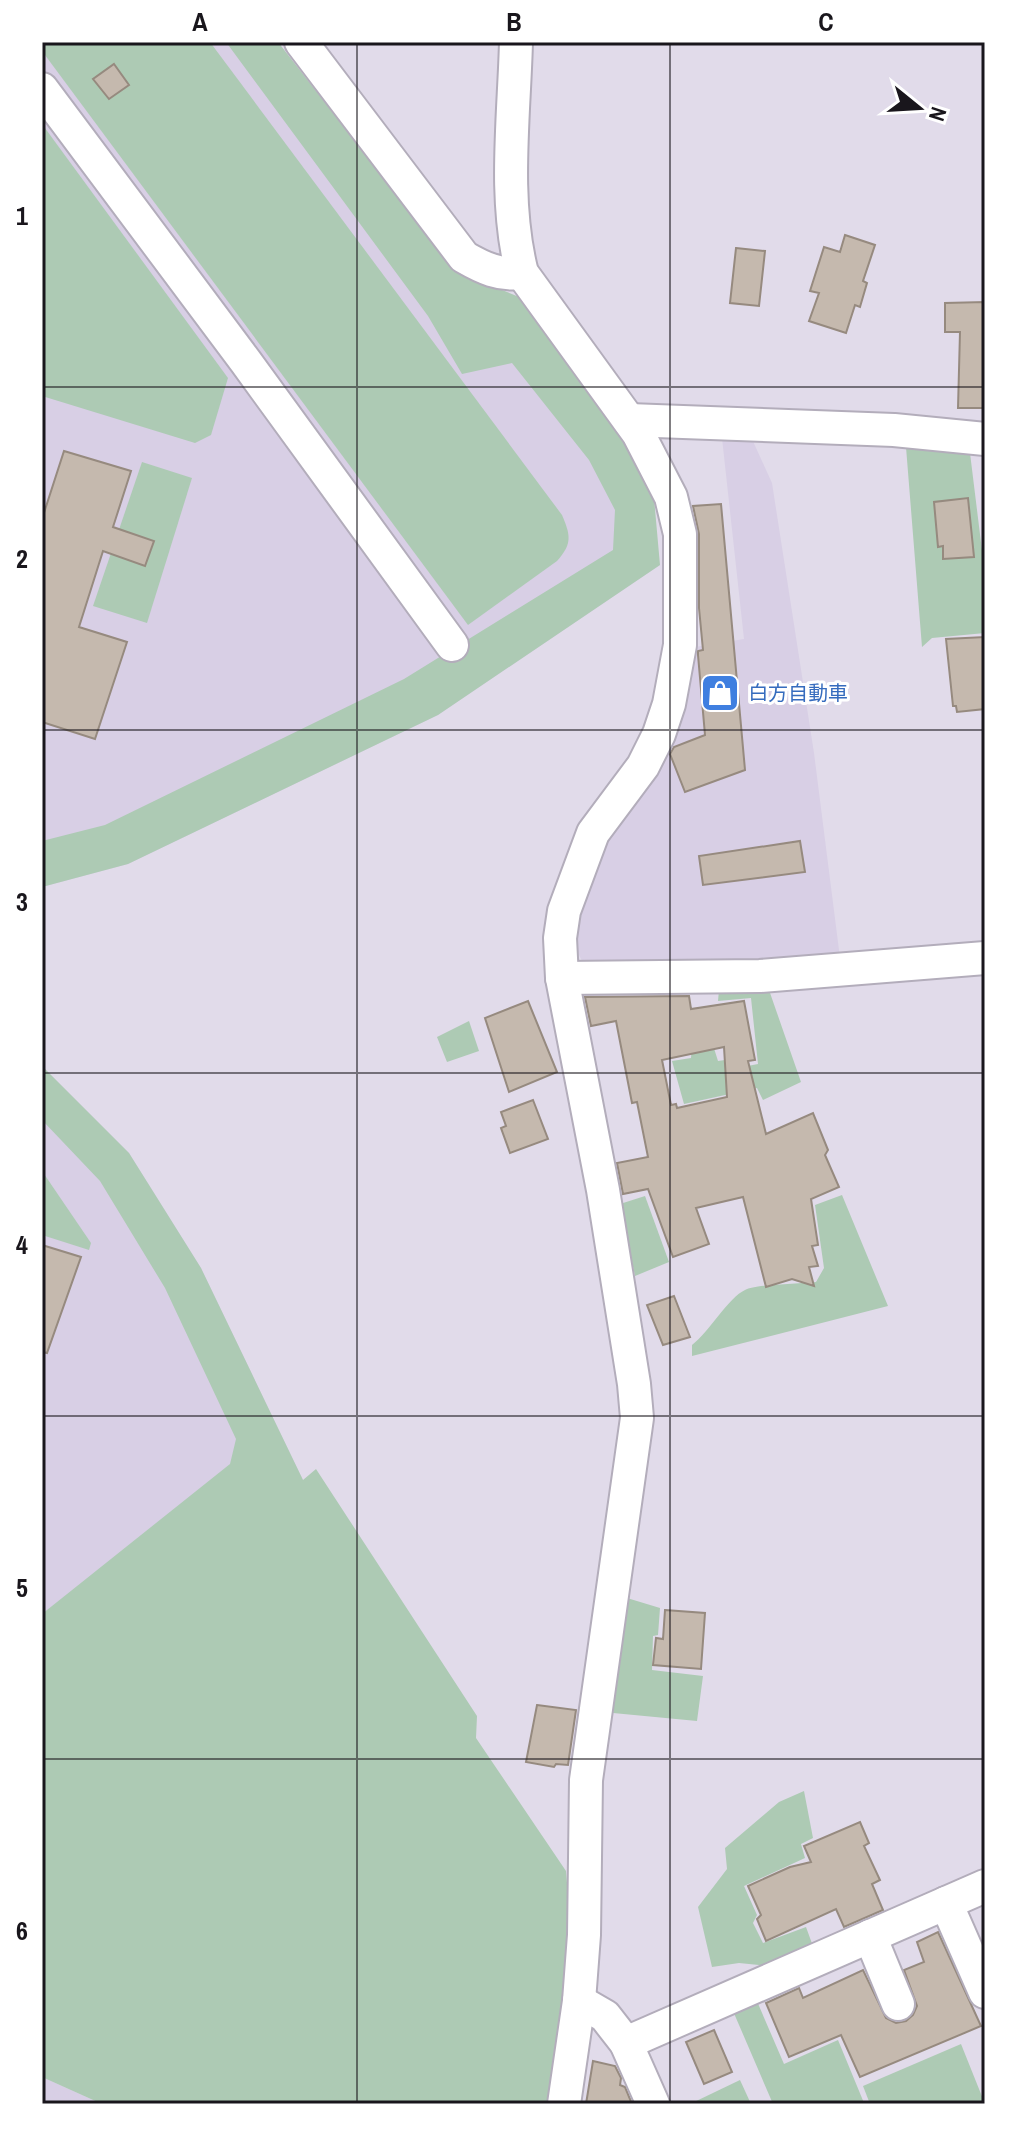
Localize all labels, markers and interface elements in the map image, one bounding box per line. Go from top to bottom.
text: A [192,4,208,39]
text: B [506,4,522,39]
text: C [818,4,834,39]
north arrow [879,68,959,148]
text: N [922,103,954,125]
text: 1 [16,198,28,233]
text: 2 [16,541,28,576]
shop icon: 白方自動車 [699,672,741,714]
place label: 白方自動車 [748,679,848,706]
text: 3 [16,884,28,919]
text: 4 [16,1227,28,1262]
text: 5 [16,1570,28,1605]
text: 6 [16,1913,28,1948]

